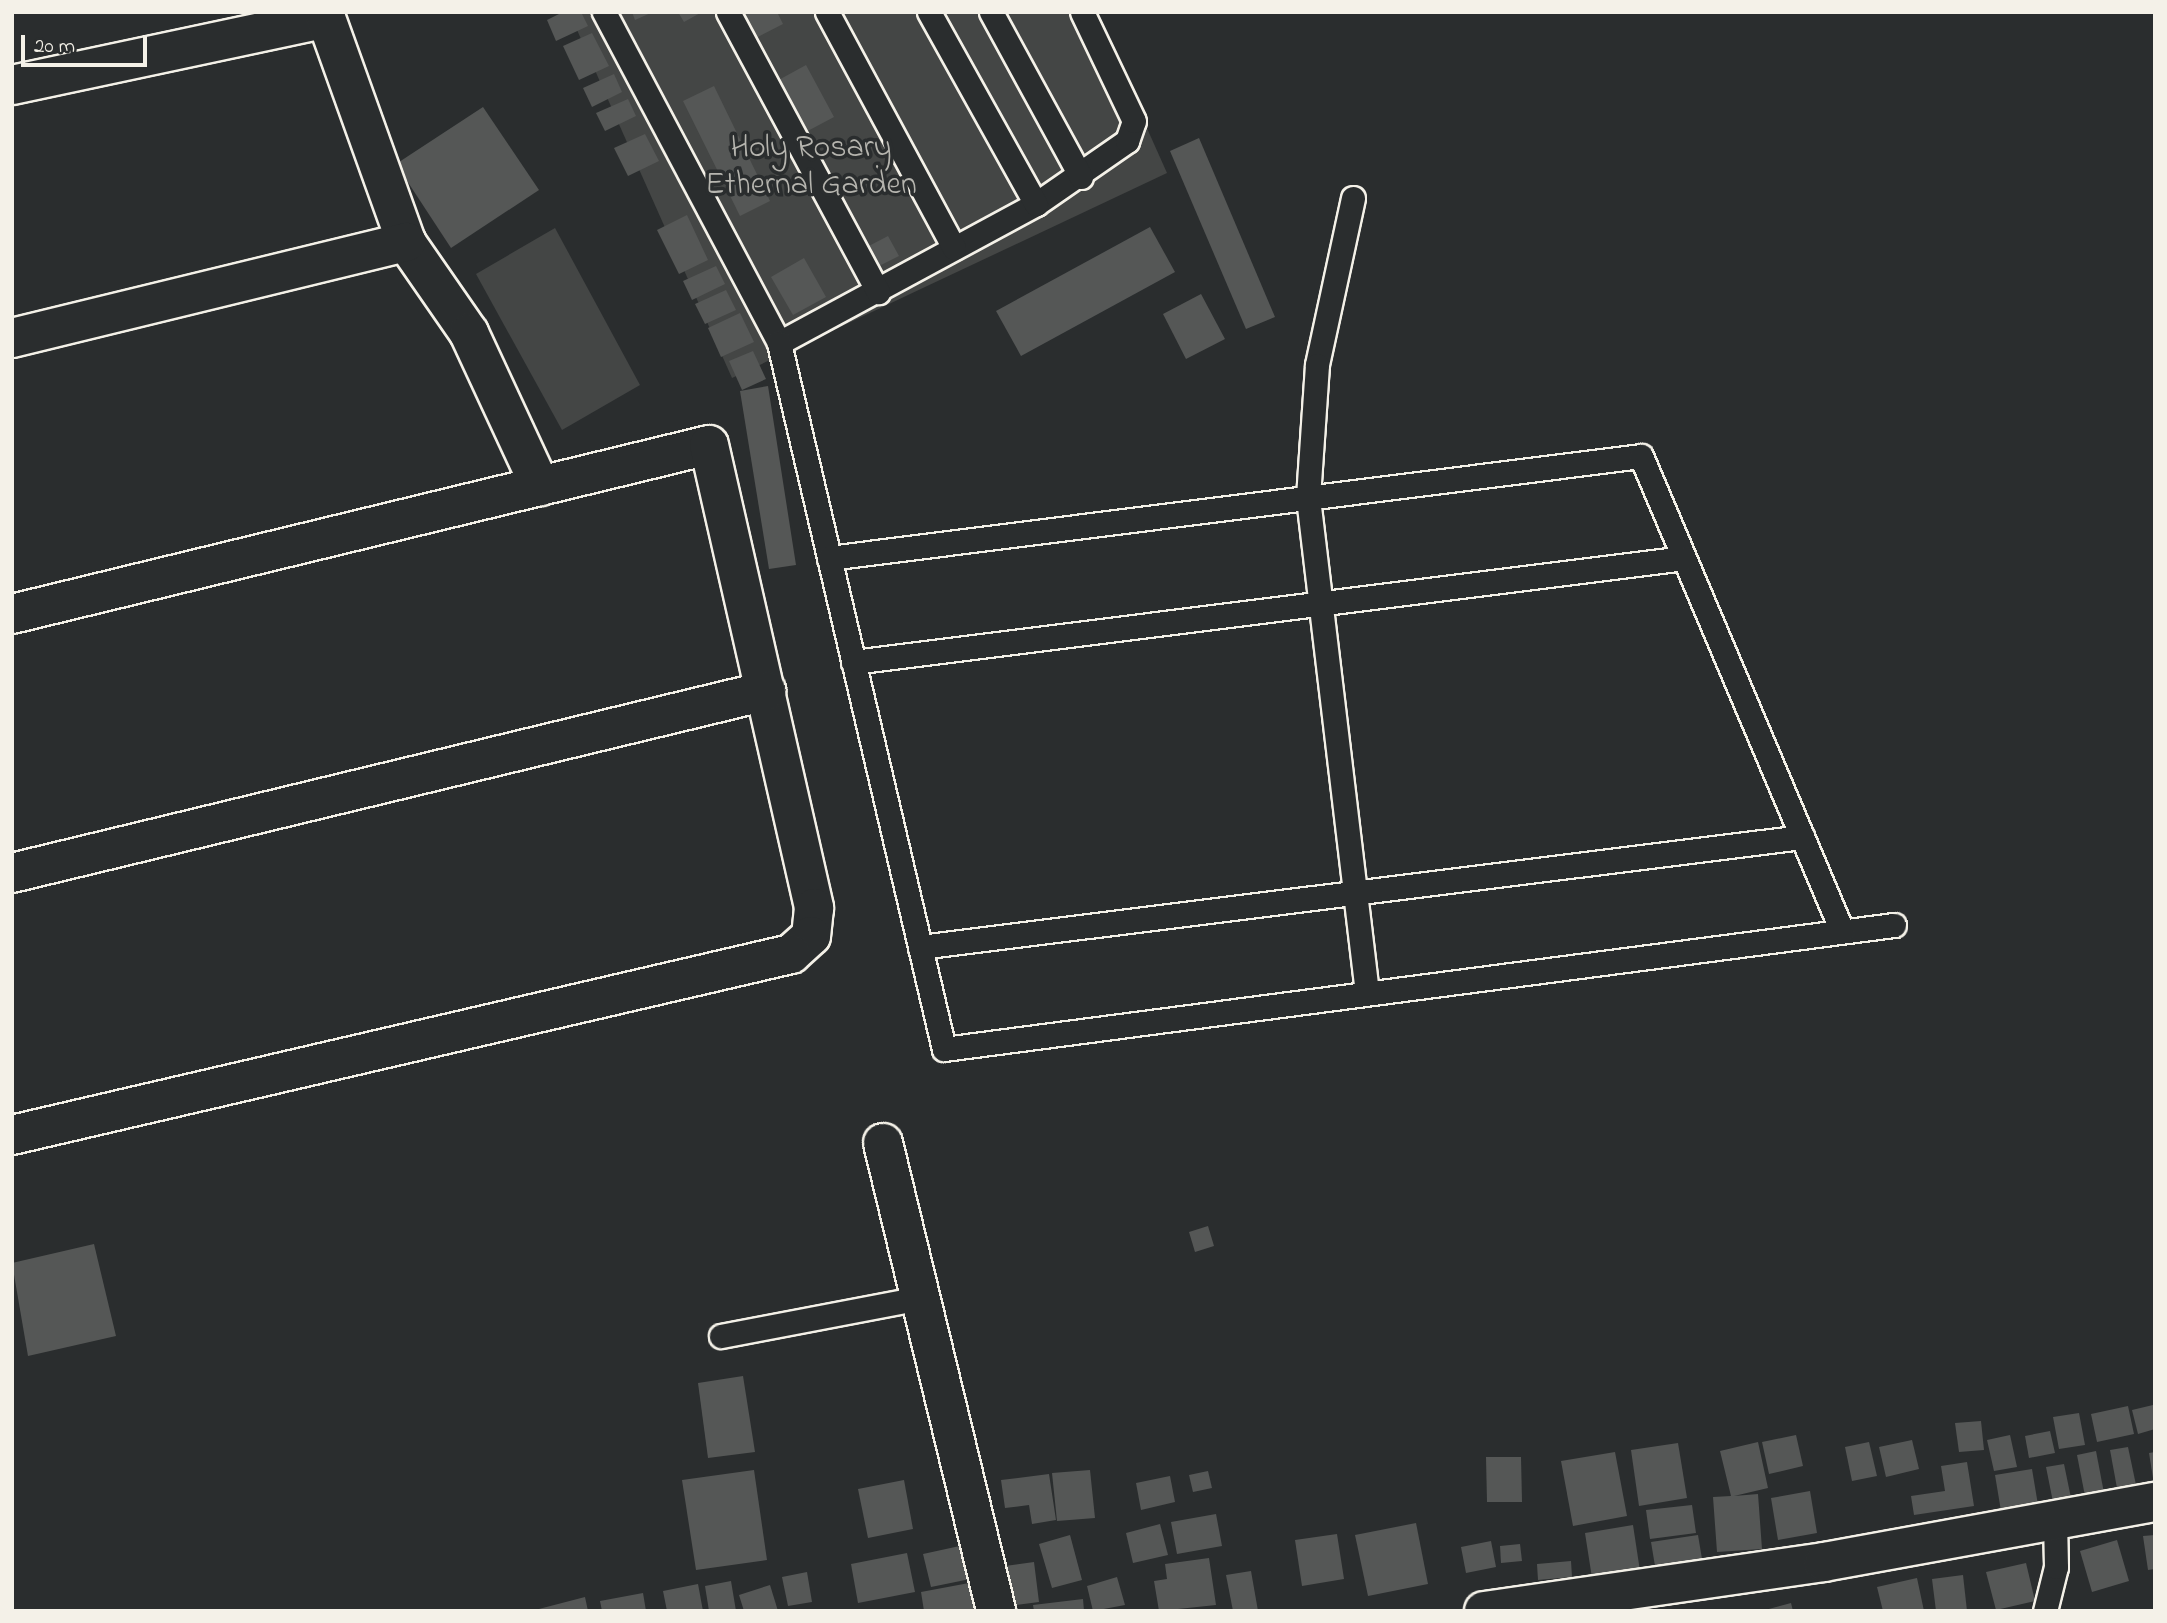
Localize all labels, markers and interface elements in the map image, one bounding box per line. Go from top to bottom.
scale bar [24,21,150,65]
text: 20 m [34,32,75,62]
park label: Holy Rosary Ethernal Garden [705,131,917,206]

